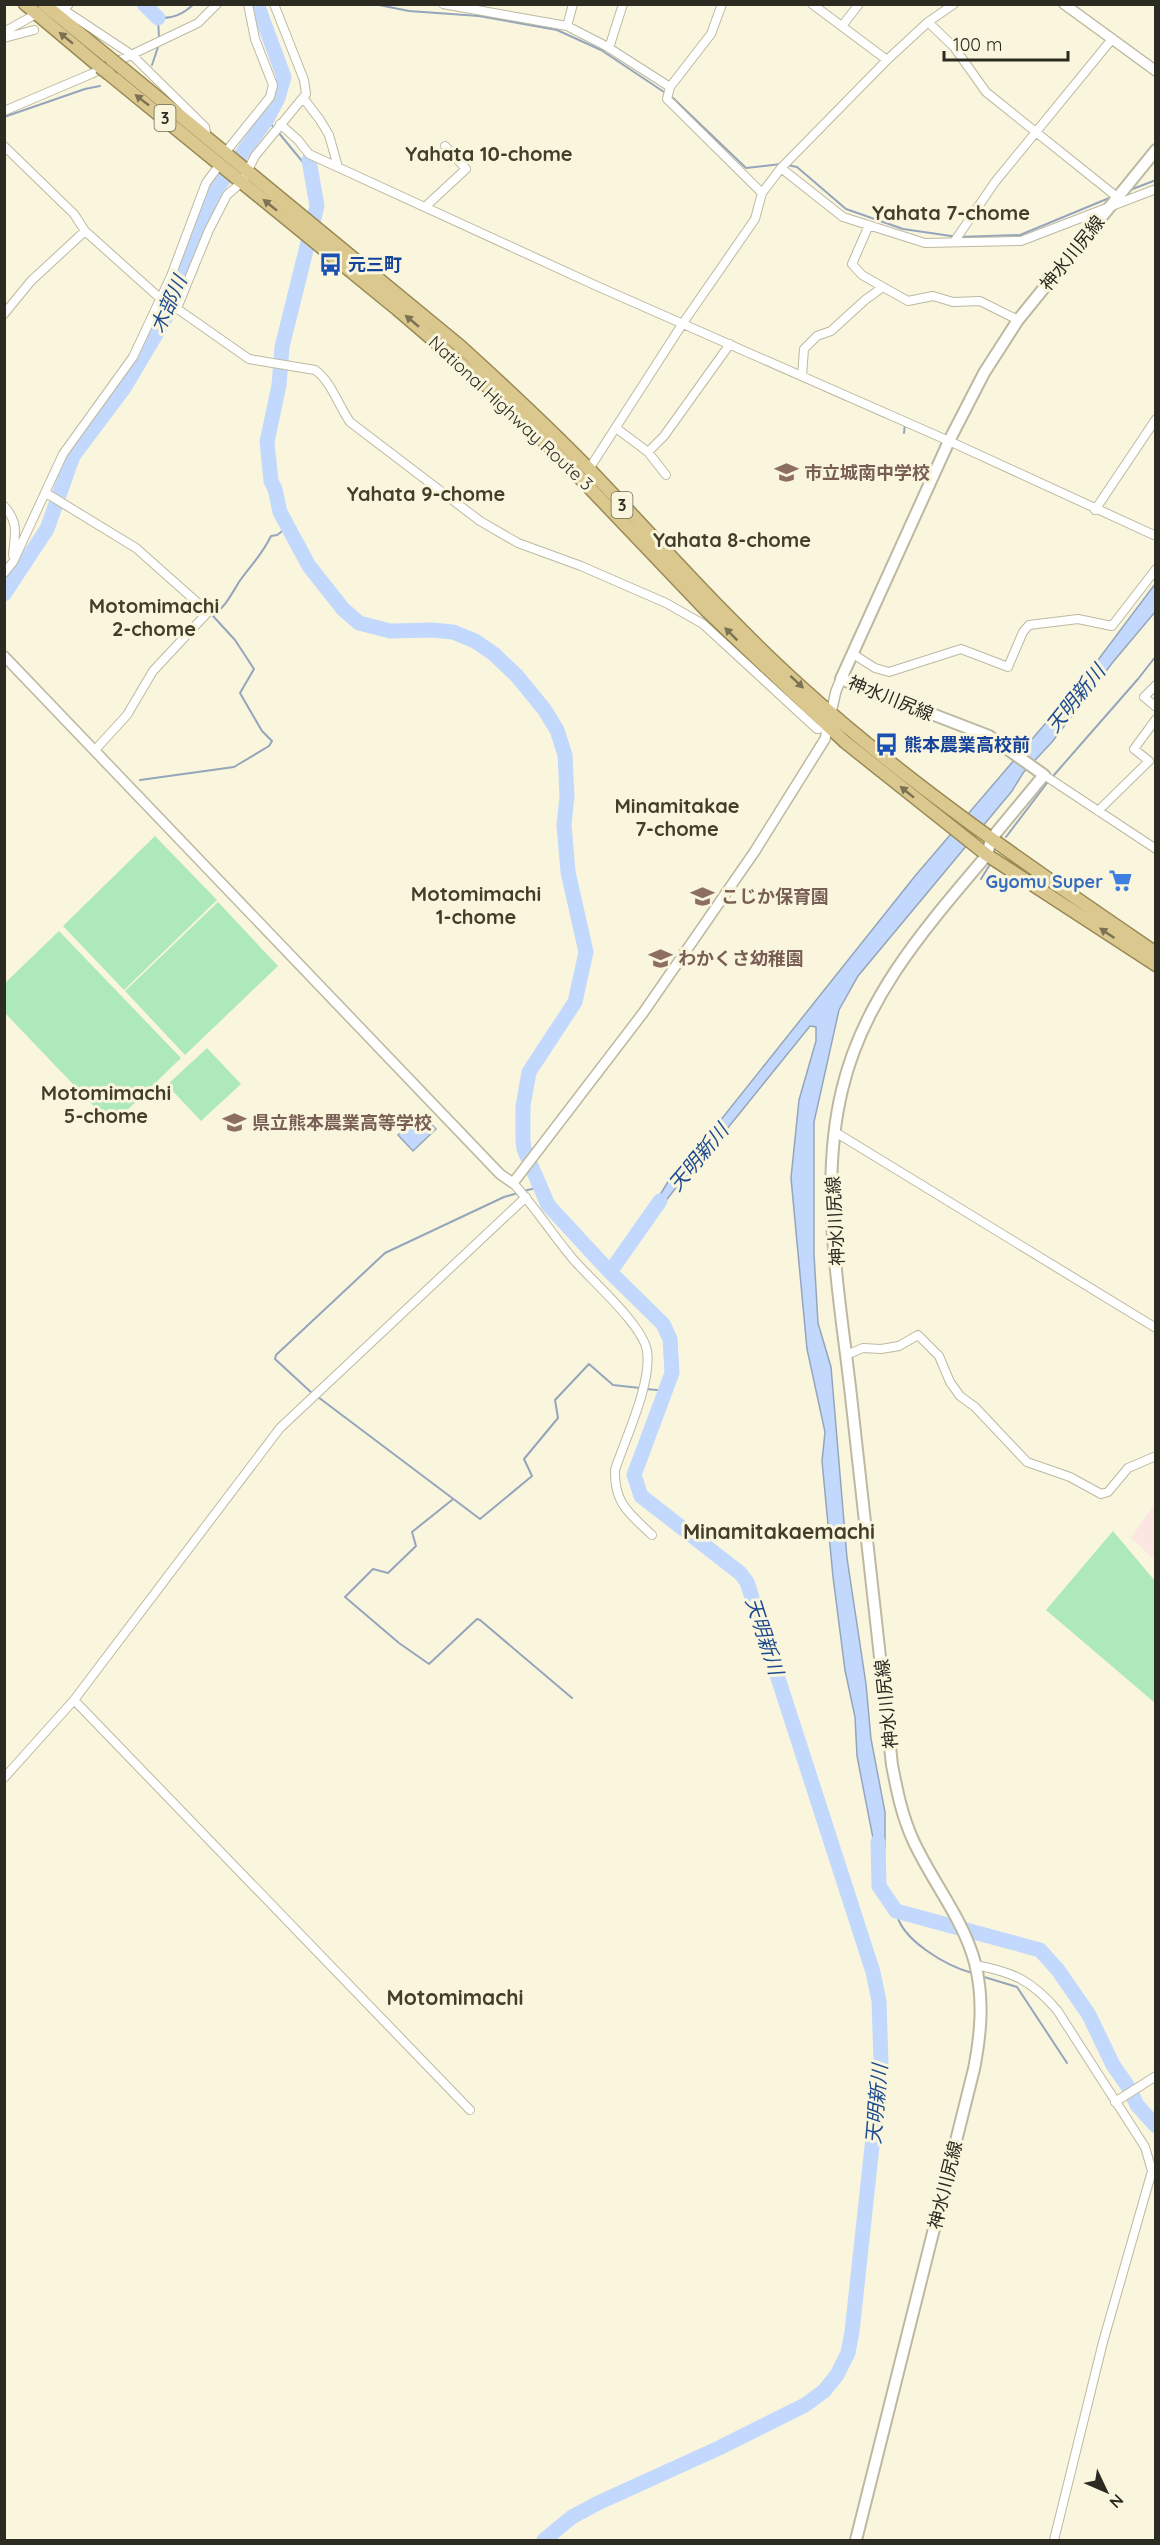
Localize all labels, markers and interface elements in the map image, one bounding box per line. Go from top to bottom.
scale bar [944,24,1068,62]
one-way arrow [58,32,74,45]
text: 100 m [953,33,1002,56]
one-way arrow [135,95,150,107]
road number: 3 [154,105,176,131]
district label: Yahata 10-chome [405,141,573,166]
one-way arrow [263,199,278,212]
district label: Yahata 7-chome [872,200,1030,225]
street label: 神水川尻線 [1035,211,1109,295]
bus stop icon: 元三町 [317,251,343,277]
place label: 元三町 [348,253,402,276]
water label: 木部川 [144,270,192,336]
one-way arrow [404,315,420,328]
street label: National Highway Route 3 [424,331,598,495]
school or university icon: 市立城南中学校 [773,459,799,485]
place label: 市立城南中学校 [804,461,930,484]
district label: Yahata 9-chome [347,481,505,506]
road number: 3 [612,492,632,518]
district label: Yahata 8-chome [653,527,811,552]
district label: Motomimachi 2-chome [89,593,219,641]
one-way arrow [724,628,738,642]
water label: 天明新川 [1040,657,1111,737]
street label: 神水川尻線 [845,670,937,726]
one-way arrow [789,675,804,689]
bus stop icon: 熊本農業高校前 [873,731,899,757]
place label: 熊本農業高校前 [904,733,1030,756]
one-way arrow [899,786,915,799]
district label: Minamitakae 7-chome [614,793,740,841]
supermarket icon: Gyomu Super [1108,868,1134,894]
place label: Gyomu Super [986,870,1103,893]
district label: Motomimachi 1-chome [411,881,541,929]
school or university icon: こじか保育園 [690,883,716,909]
place label: こじか保育園 [721,885,829,908]
one-way arrow [1099,928,1115,939]
school or university icon: わかくさ幼稚園 [647,945,673,971]
place label: わかくさ幼稚園 [678,947,804,970]
district label: Motomimachi 5-chome [41,1080,171,1128]
school or university icon: 県立熊本農業高等学校 [221,1109,247,1135]
place label: 県立熊本農業高等学校 [252,1111,432,1134]
water label: 天明新川 [663,1117,735,1196]
street label: 神水川尻線 [821,1175,849,1267]
district label: Minamitakaemachi [683,1518,875,1544]
water label: 天明新川 [741,1594,790,1680]
street label: 神水川尻線 [870,1658,902,1750]
district label: Motomimachi [387,1984,523,2010]
water label: 天明新川 [860,2061,892,2145]
street label: 神水川尻線 [923,2139,967,2231]
north arrow [1076,2461,1136,2521]
text: N [1106,2490,1128,2513]

